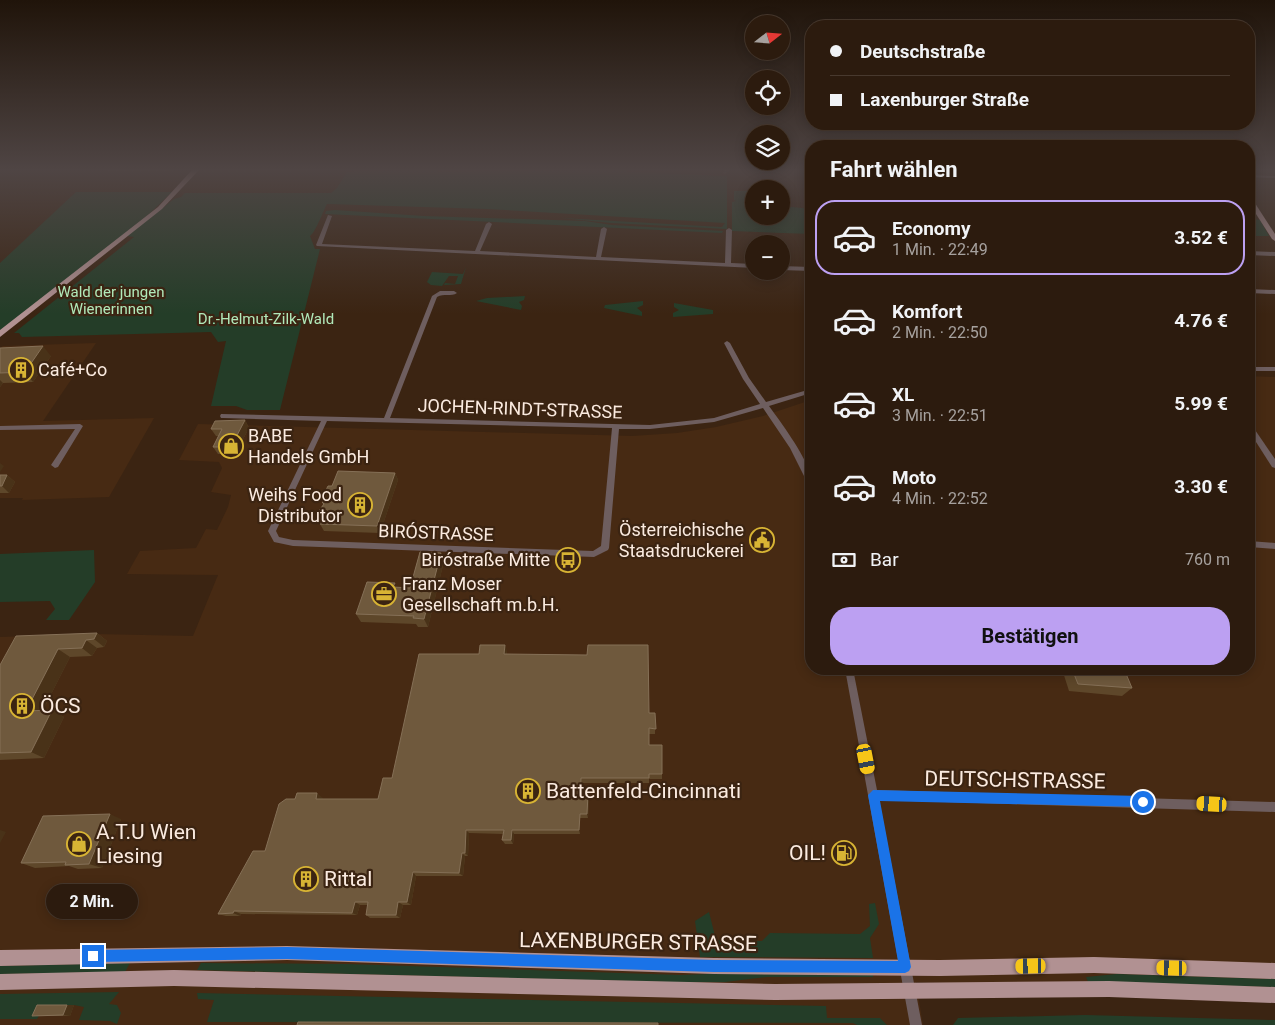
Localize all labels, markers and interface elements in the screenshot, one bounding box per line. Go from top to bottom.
north arrow [745,15,790,60]
map controls [745,15,790,280]
text: Deutschstraße [860,40,985,63]
button: locate [745,70,790,115]
text: Laxenburger Straße [860,88,1029,111]
button: layers [745,125,790,170]
text: Fahrt wählen [830,157,958,182]
button: + [745,180,790,225]
icon: car [832,215,877,260]
text: Economy [892,217,971,240]
text: 3.52 € [1174,226,1228,249]
button: − [745,235,790,280]
text: 1 Min. · 22:49 [892,240,988,259]
park label: Wald der jungen Wienerinnen [57,283,165,318]
icon: car [832,298,877,343]
text: Komfort [892,300,962,323]
text: 4.76 € [1174,309,1228,332]
park label: Dr.-Helmut-Zilk-Wald [198,310,334,328]
text: 2 Min. · 22:50 [892,323,988,342]
building icon: Café+Co [8,357,34,383]
place label: Café+Co [38,359,107,380]
icon: car [832,381,877,426]
text: XL [892,383,914,406]
text: 5.99 € [1174,392,1228,415]
street label: JOCHEN-RINDT-STRASSE [417,394,623,423]
text: 3 Min. · 22:51 [892,406,988,425]
place label: BABE Handels GmbH [248,425,369,467]
shop icon: BABE Handels GmbH [218,433,244,459]
icon: car [832,464,877,509]
text: Moto [892,466,936,489]
text: 3.30 € [1174,475,1228,498]
place label: Weihs Food Distributor [248,484,342,526]
text: 4 Min. · 22:52 [892,489,988,508]
building icon: Weihs Food Distributor [347,492,373,518]
place label: Österreichische Staatsdruckerei [619,519,744,561]
street label: BIRÓSTRASSE [378,520,494,545]
public building icon: Österreichische Staatsdruckerei [749,527,775,553]
icon: cash [830,546,858,574]
bus stop icon: Biróstraße Mitte [555,547,581,573]
text: Bar [870,548,899,571]
place label: Biróstraße Mitte [421,549,550,570]
text: 760 m [1185,550,1230,569]
place label: Franz Moser Gesellschaft m.b.H. [402,573,559,615]
office icon: Franz Moser Gesellschaft m.b.H. [371,581,397,607]
button: Bestätigen [830,607,1230,665]
building icon: ÖCS [9,693,35,719]
place label: ÖCS [40,694,81,718]
car [855,743,876,775]
street label: DEUTSCHSTRASSE [924,766,1106,794]
building icon: Battenfeld-Cincinnati [515,778,541,804]
place label: Battenfeld-Cincinnati [546,779,741,803]
route start [1132,791,1154,813]
car [1196,796,1227,812]
place label: A.T.U Wien Liesing [96,820,196,868]
shop icon: A.T.U Wien Liesing [66,831,92,857]
fuel station icon: OIL! [831,840,857,866]
place label: OIL! [789,841,826,865]
building icon: Rittal [293,866,319,892]
place label: Rittal [324,867,372,891]
callout: 2 Min. [47,884,139,918]
text: 2 Min. [69,892,115,911]
street label: LAXENBURGER STRASSE [519,928,757,956]
route end [82,945,104,967]
car [1015,958,1046,974]
car [1156,960,1187,976]

